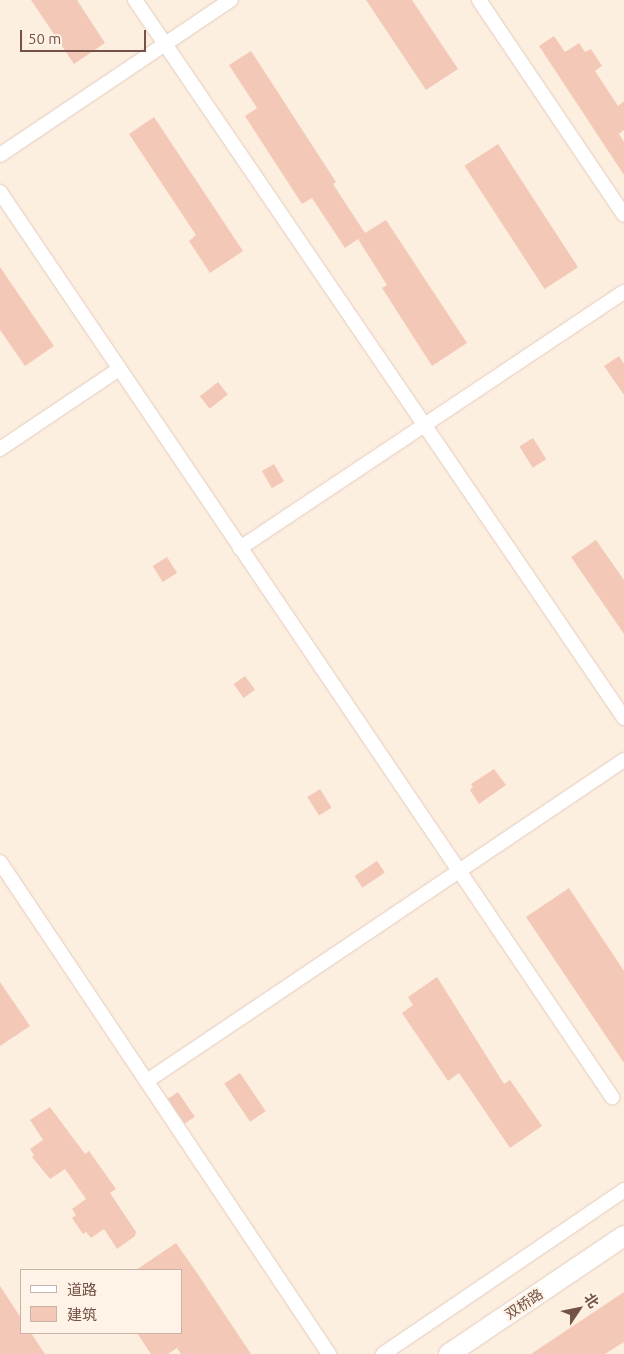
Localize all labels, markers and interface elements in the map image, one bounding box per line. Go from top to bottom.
scale bar [22,20,149,52]
text: 50 m [28,30,61,47]
legend [20,1269,182,1334]
text: 道路 [67,1281,97,1298]
north arrow [554,1284,604,1334]
street label: 双桥路 [502,1285,546,1323]
text: 北 [581,1290,602,1311]
text: 建筑 [67,1306,97,1323]

